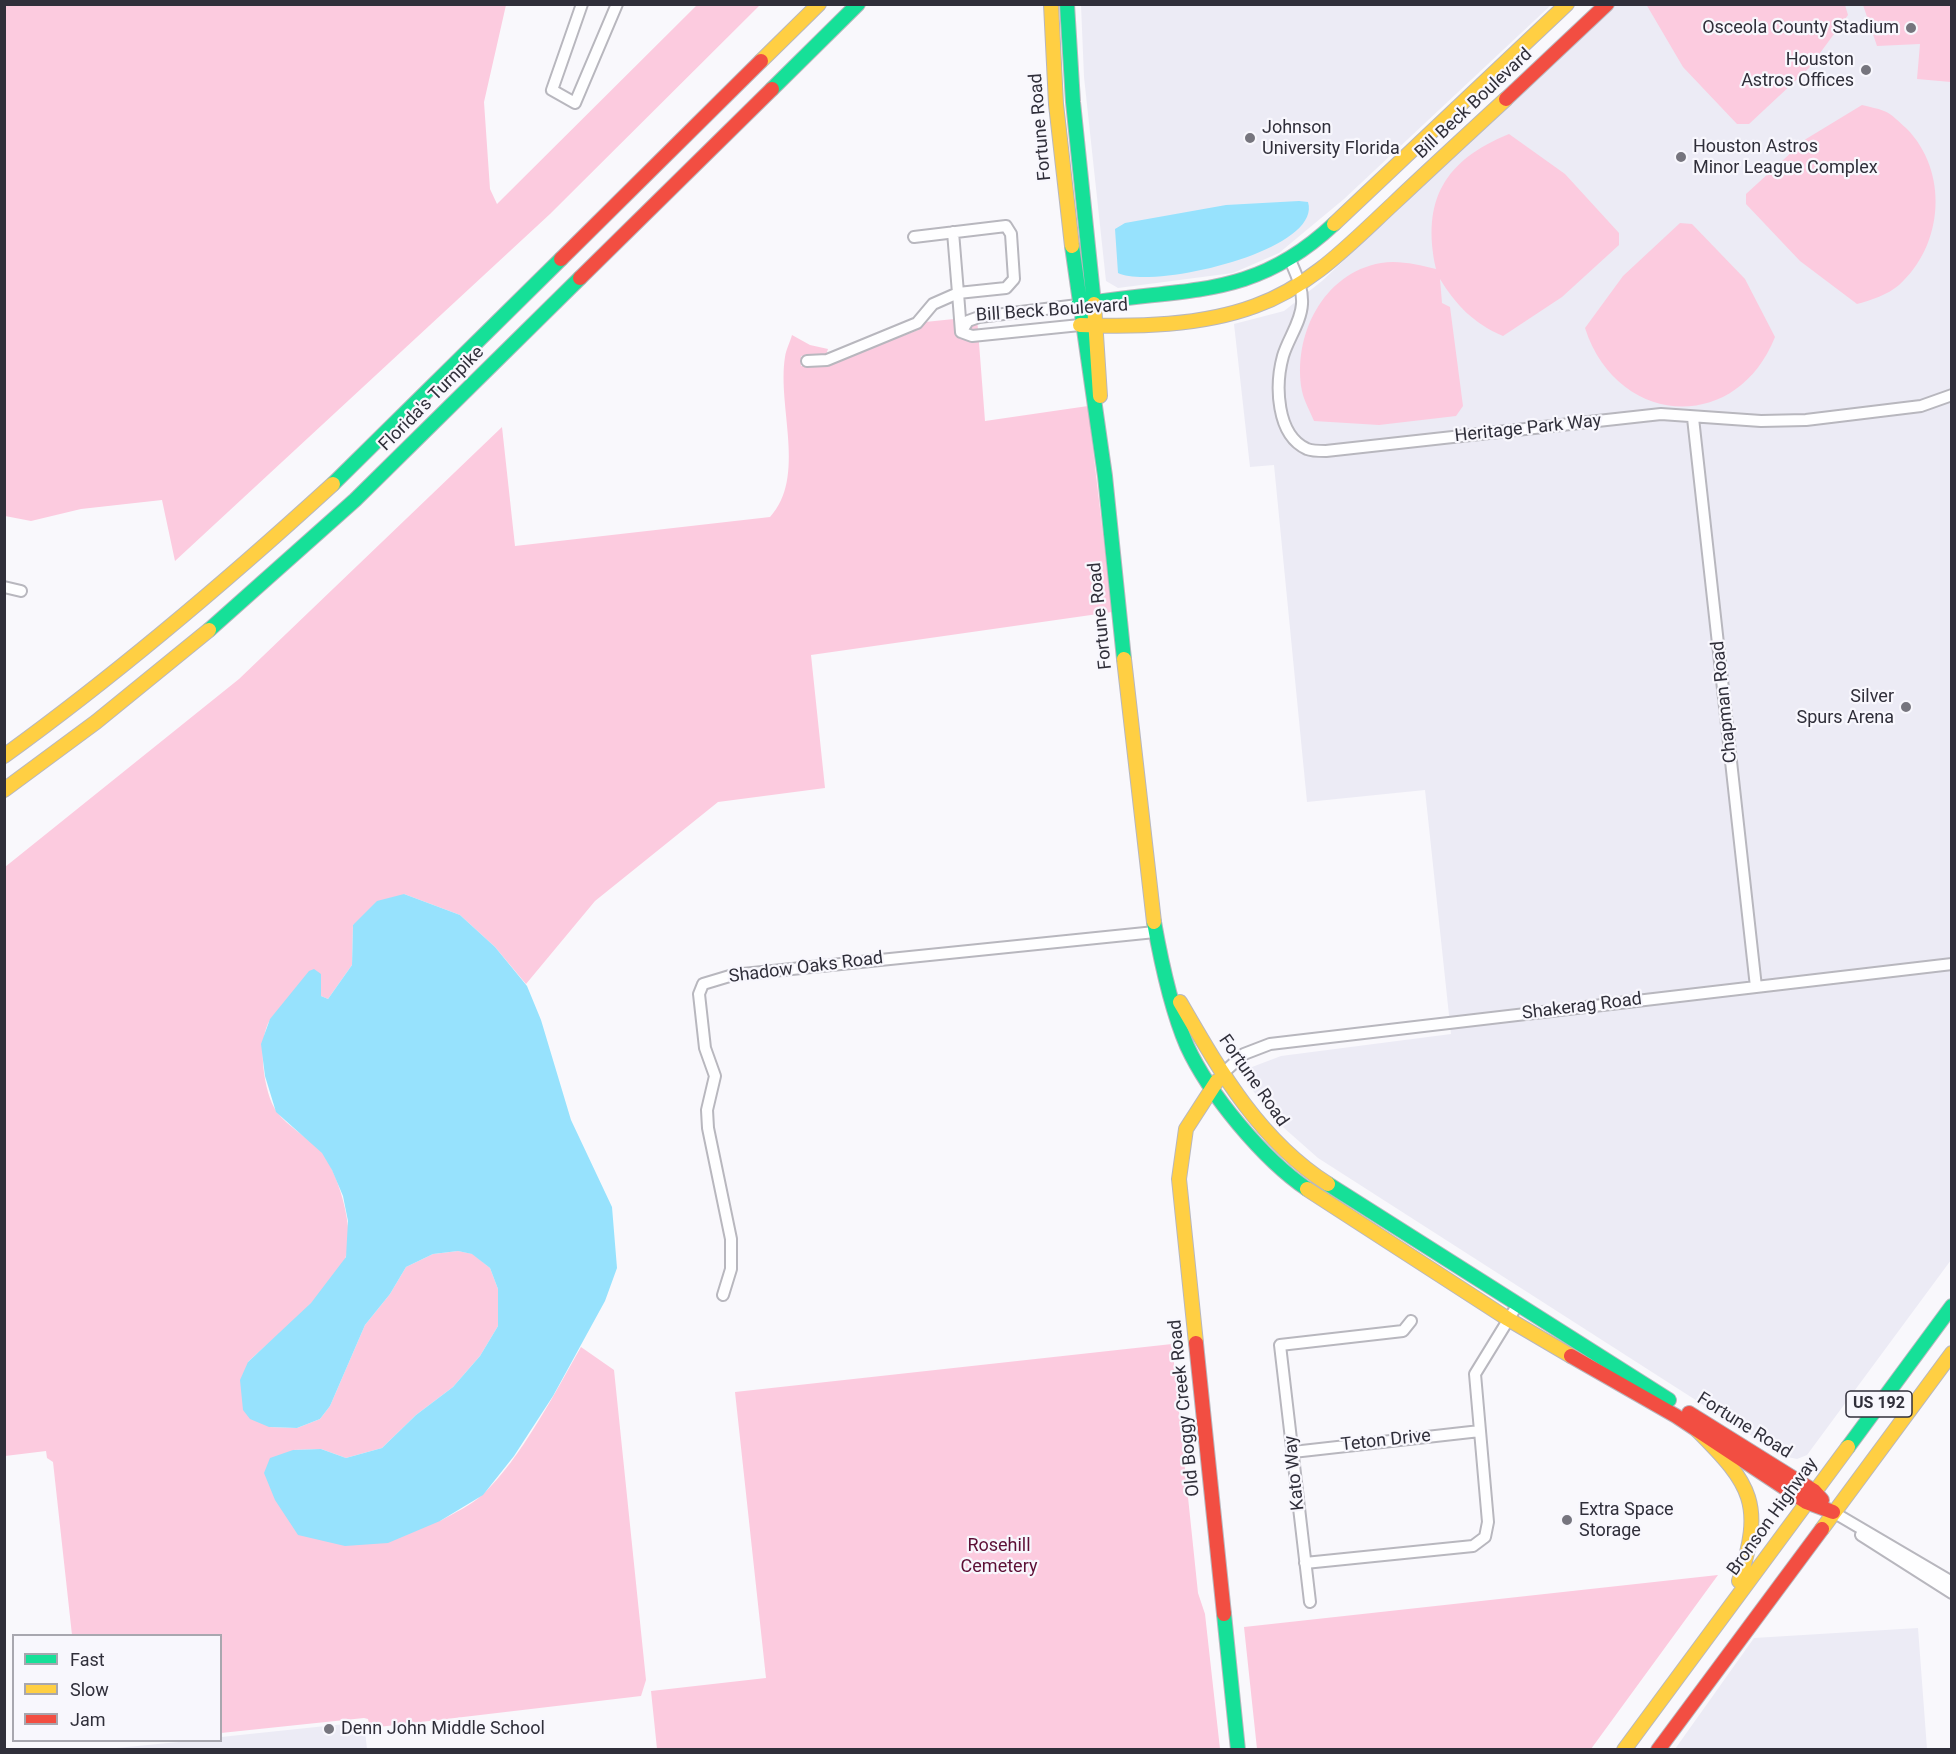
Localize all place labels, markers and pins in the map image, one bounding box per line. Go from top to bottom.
place label: Osceola County Stadium [1702,17,1899,39]
marker: Osceola County Stadium [1904,21,1918,35]
place label: Houston Astros Offices [1741,49,1854,92]
marker: Houston Astros Offices [1859,63,1873,77]
place label: Johnson University Florida [1262,117,1400,160]
marker: Johnson University Florida [1243,131,1257,145]
place label: Houston Astros Minor League Complex [1693,136,1878,178]
marker: Houston Astros Minor League Complex [1674,150,1688,164]
place label: Silver Spurs Arena [1796,686,1894,728]
marker: Silver Spurs Arena [1899,700,1913,714]
place label: Extra Space Storage [1579,1499,1674,1541]
marker: Extra Space Storage [1560,1513,1574,1527]
place label: Denn John Middle School [341,1718,545,1740]
marker: Denn John Middle School [322,1722,336,1736]

